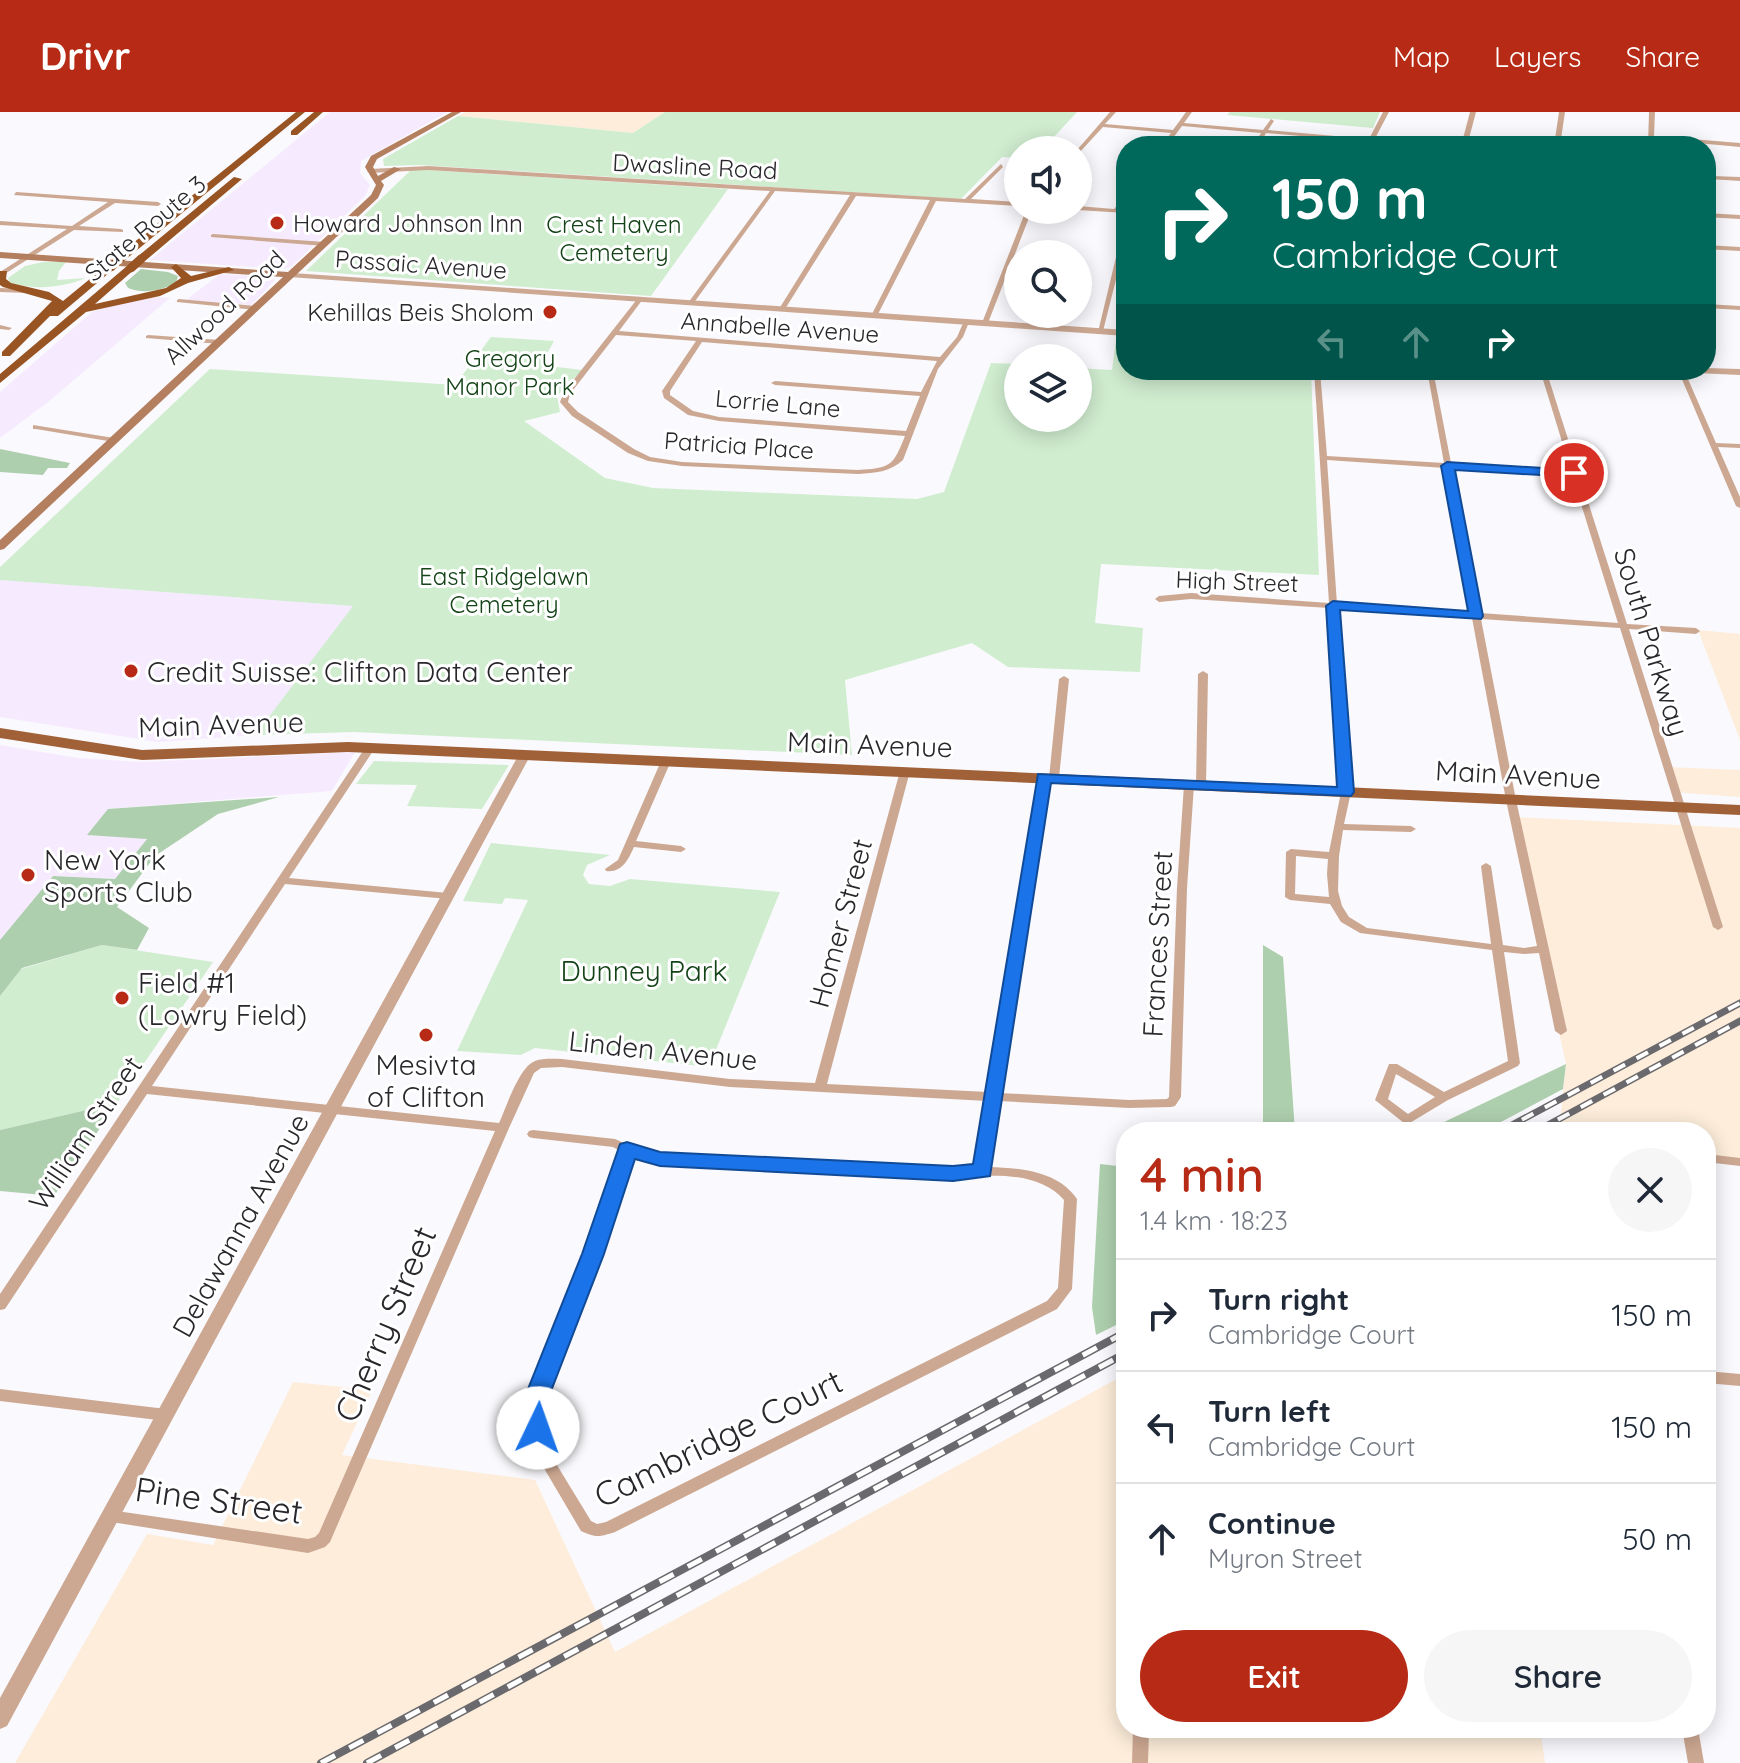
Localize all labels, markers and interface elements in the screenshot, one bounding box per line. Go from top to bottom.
text: Drivr [40,32,130,80]
text: Map [1393,39,1450,74]
text: Layers [1494,39,1581,74]
text: Share [1625,39,1700,74]
map controls [1004,136,1092,432]
button: sound [1004,136,1092,224]
street label: Dwasline Road [612,147,778,185]
text: 150 m [1272,163,1428,233]
icon: right [1140,168,1244,272]
street label: State Route 3 [78,169,212,287]
place label: Howard Johnson Inn [293,208,523,238]
park label: Crest Haven Cemetery [546,209,682,267]
marker: Howard Johnson Inn [268,214,286,232]
text: Cambridge Court [1272,232,1559,277]
button: search [1004,240,1092,328]
street label: Passaic Avenue [334,243,508,285]
street label: Allwood Road [157,244,291,370]
place label: Kehillas Beis Sholom [307,297,534,327]
marker: Kehillas Beis Sholom [541,303,559,321]
street label: Annabelle Avenue [680,305,880,349]
icon: left [1310,320,1354,364]
icon: ahead [1394,320,1438,364]
icon: right [1478,320,1522,364]
park label: Gregory Manor Park [445,343,575,401]
button: layers [1004,344,1092,432]
street label: Lorrie Lane [714,383,842,423]
street label: Patricia Place [663,425,815,465]
pin [1540,439,1608,507]
icon: arrive [1552,451,1596,495]
street label: South Parkway [1607,544,1697,740]
park label: East Ridgelawn Cemetery [419,561,589,619]
street label: High Street [1175,564,1299,598]
place label: Credit Suisse: Clifton Data Center [147,654,573,689]
marker: Credit Suisse: Clifton Data Center [122,662,140,680]
street label: Main Avenue [138,704,304,744]
street label: Main Avenue [787,724,953,764]
street label: Main Avenue [1434,752,1602,796]
street label: Homer Street [801,835,879,1011]
place label: New York Sports Club [44,842,193,909]
street label: Frances Street [1135,850,1179,1038]
marker: New York Sports Club [19,866,37,884]
park label: Dunney Park [561,953,727,988]
place label: Field #1 (Lowry Field) [138,965,307,1032]
marker: Field #1 (Lowry Field) [113,989,131,1007]
street label: Linden Avenue [567,1023,759,1077]
marker: Mesivta of Clifton [417,1026,435,1044]
place label: Mesivta of Clifton [367,1047,485,1114]
street label: William Street [21,1049,149,1217]
street label: Delawanna Avenue [164,1107,316,1343]
text: 4 min [1140,1144,1264,1204]
button: close [1608,1148,1692,1232]
text: 1.4 km · 18:23 [1140,1204,1288,1237]
street label: Cherry Street [324,1220,446,1428]
text: Turn right [1208,1280,1349,1318]
icon: right [1140,1293,1184,1337]
text: 150 m [1611,1296,1692,1334]
text: Cambridge Court [1208,1318,1415,1351]
street label: Cambridge Court [587,1359,849,1517]
position arrow [496,1386,580,1470]
text: Turn left [1208,1392,1331,1430]
icon: left [1140,1405,1184,1449]
text: 150 m [1611,1408,1692,1446]
text: Cambridge Court [1208,1430,1415,1463]
street label: Pine Street [133,1467,305,1533]
text: Continue [1208,1504,1336,1542]
icon: ahead [1140,1517,1184,1561]
text: 50 m [1622,1520,1692,1558]
text: Myron Street [1208,1542,1363,1575]
button: Exit [1140,1630,1408,1722]
button: Share [1424,1630,1692,1722]

